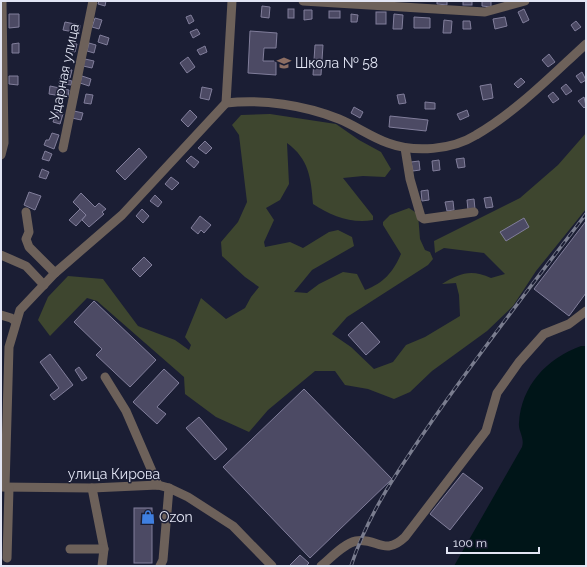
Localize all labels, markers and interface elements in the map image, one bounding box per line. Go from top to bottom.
street label: Ударная улица [46,22,82,122]
school or university icon: Школа № 58 [276,55,292,71]
place label: Школа № 58 [295,55,378,71]
street label: улица Кирова [68,466,160,482]
shop icon: Ozon [140,509,156,525]
place label: Ozon [159,509,193,525]
scale bar [447,529,539,555]
text: 100 m [453,536,487,550]

